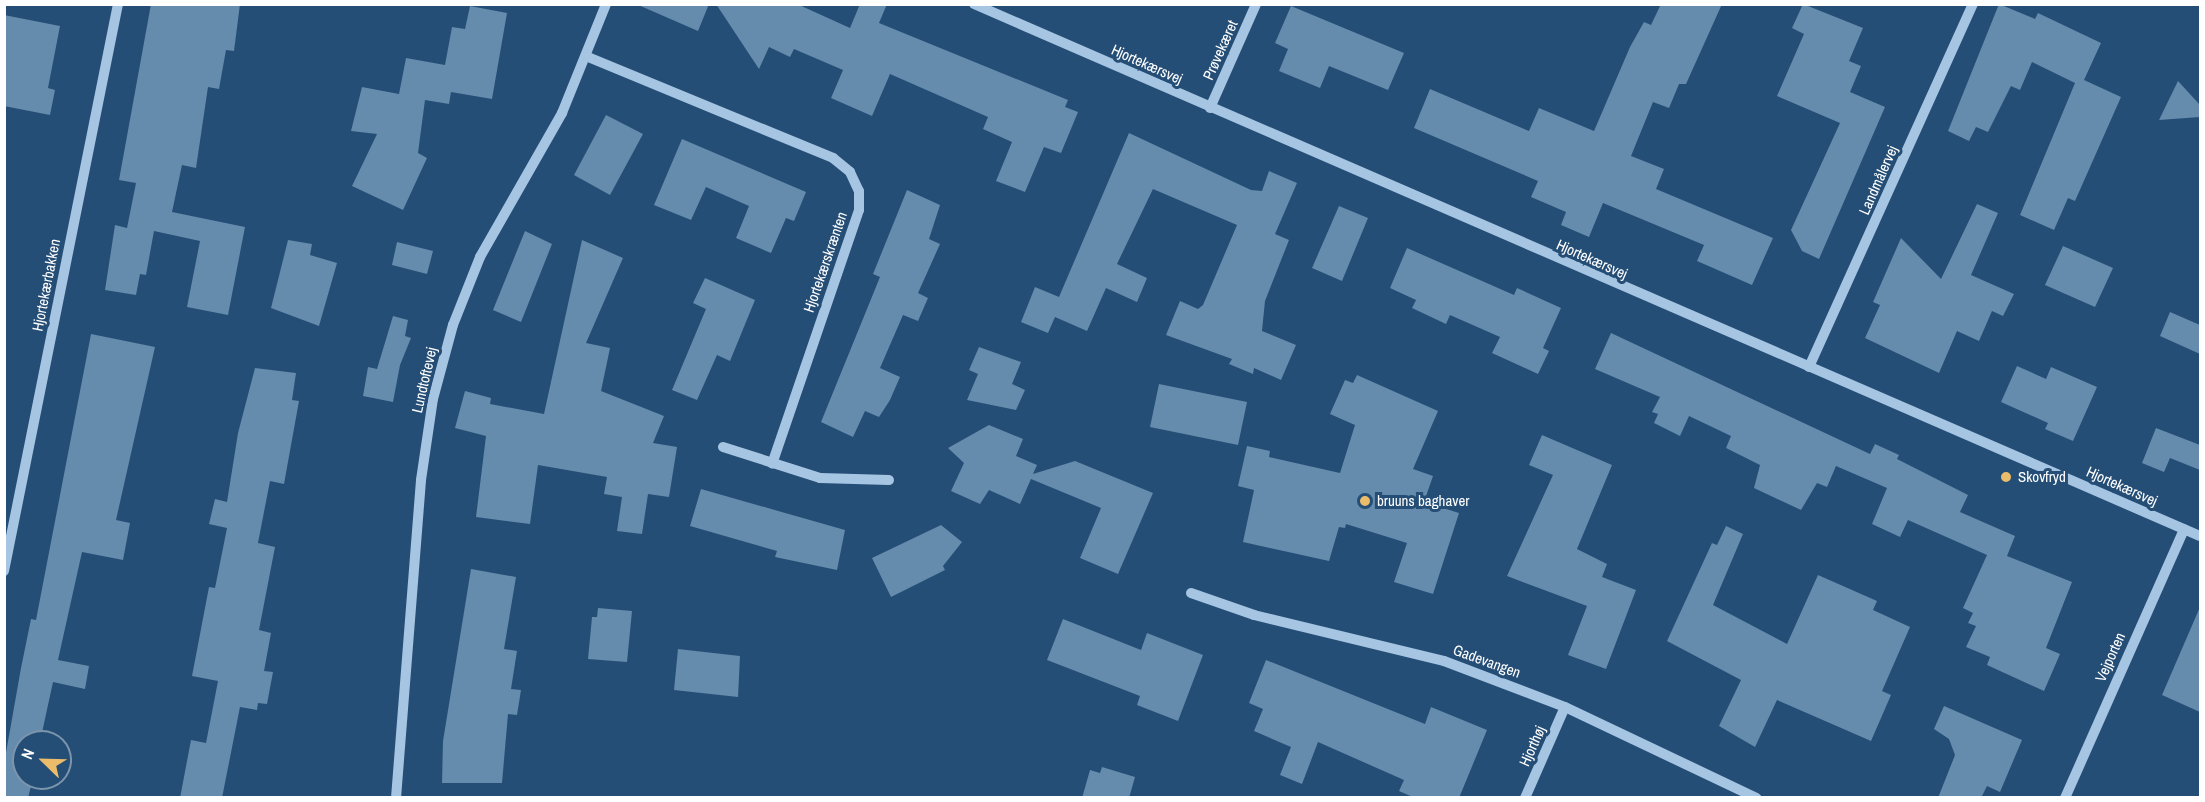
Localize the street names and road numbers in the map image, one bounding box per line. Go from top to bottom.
street label: Prøvekæret [1199,17,1241,83]
street label: Hjortekærsvej [1109,40,1185,88]
street label: Landmålervej [1855,143,1901,217]
street label: Hjortekærskrænten [799,209,851,315]
street label: Hjortekærsvej [1554,235,1630,283]
street label: Hjortekærbakken [28,237,64,333]
street label: Lundtoftevej [408,345,440,415]
street label: Hjortekærsvej [2084,462,2160,510]
street label: Vejporten [2091,630,2129,684]
street label: Gadevangen [1451,640,1523,682]
street label: Hjorthøj [1515,723,1549,769]

